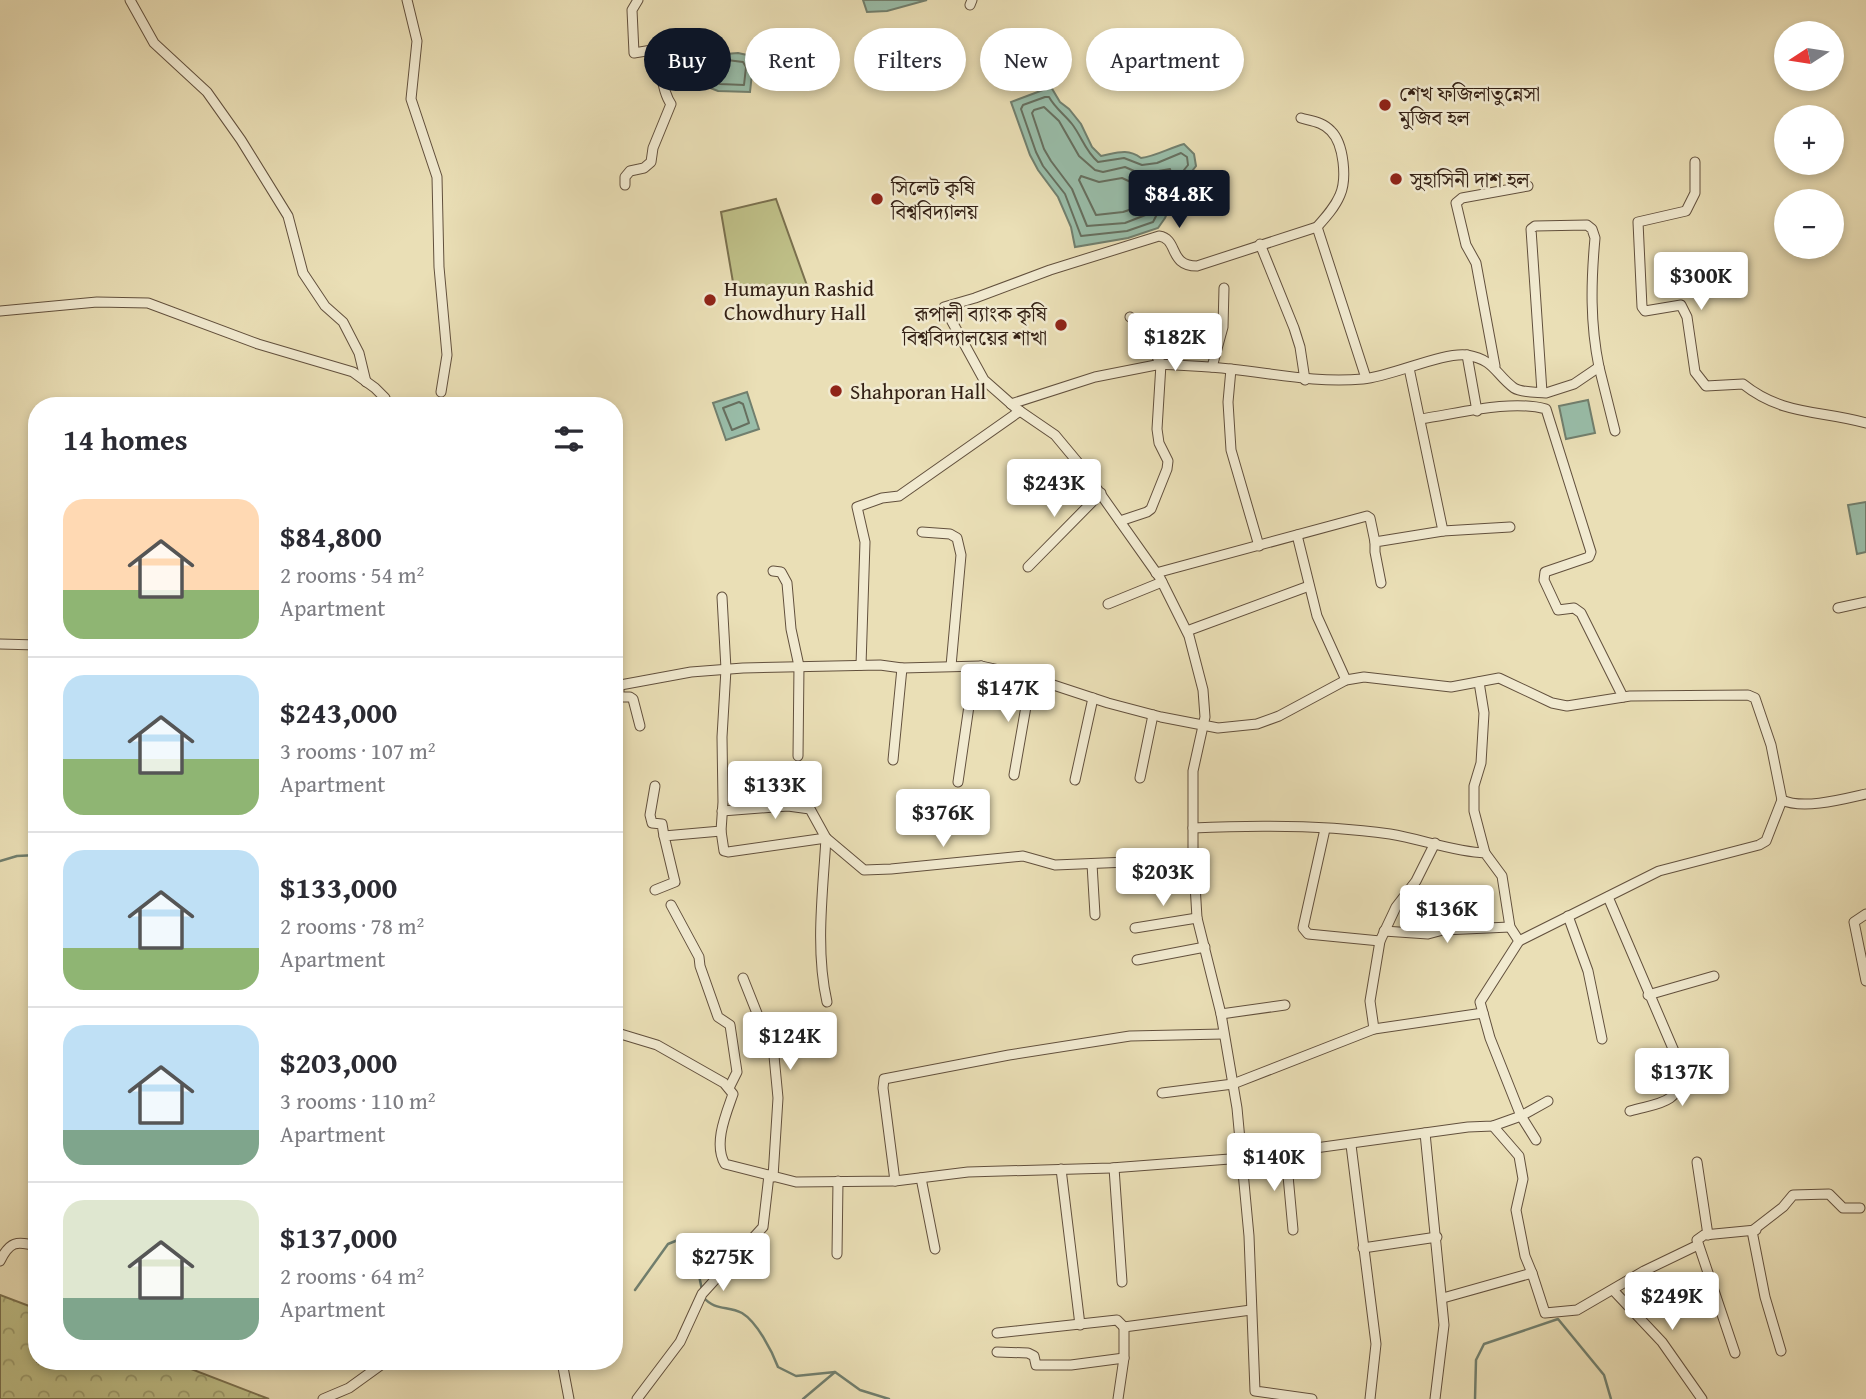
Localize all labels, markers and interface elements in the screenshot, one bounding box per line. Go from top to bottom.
north arrow [1774,21,1844,91]
map controls [1774,21,1844,259]
chip: Buy [644,28,731,91]
chip: Rent [745,28,840,91]
chip: Filters [854,28,966,91]
chip: New [980,28,1072,91]
chip: Apartment [1086,28,1244,91]
place label: শেখ ফজিলাতুন্নেসা মুজিব হল [1398,78,1540,133]
marker: শেখ ফজিলাতুন্নেসা মুজিব হল [1377,97,1393,113]
button: + [1774,105,1844,175]
place label: সুহাসিনী দাশ হল [1409,164,1531,195]
pin: $84.8K [1122,170,1236,230]
marker: সুহাসিনী দাশ হল [1388,171,1404,187]
place label: সিলেট কৃষি বিশ্ববিদ্যালয় [890,172,979,227]
text: $84.8K [1145,176,1213,209]
button: − [1774,189,1844,259]
marker: সিলেট কৃষি বিশ্ববিদ্যালয় [869,191,885,207]
pin: $300K [1652,252,1750,312]
text: $300K [1670,258,1732,291]
place label: Humayun Rashid Chowdhury Hall [724,273,875,328]
marker: Humayun Rashid Chowdhury Hall [702,292,718,308]
place label: রূপালী ব্যাংক কৃষি বিশ্ববিদ্যালয়ের শাখা [901,298,1048,353]
pin: $182K [1126,314,1224,373]
marker: রূপালী ব্যাংক কৃষি বিশ্ববিদ্যালয়ের শাখা [1053,317,1069,333]
text: $182K [1144,319,1206,352]
place label: Shahporan Hall [850,376,986,407]
marker: Shahporan Hall [828,383,844,399]
text: 14 homes [63,417,188,461]
icon: filters [550,420,588,458]
pin: $243K [1005,460,1103,519]
text: $243K [1023,465,1085,498]
text: $84,800 [280,514,382,558]
icon: home [119,527,203,611]
text: 2 rooms · 54 m² [280,558,424,591]
text: Apartment [280,591,385,624]
pin: $147K [959,664,1057,724]
text: $147K [977,670,1039,703]
text: $243,000 [280,690,397,734]
icon: home [119,703,203,787]
text: 3 rooms · 107 m² [280,734,435,767]
pin: $133K [726,762,824,821]
text: Apartment [280,767,385,800]
text: $133K [744,767,806,800]
pin: $376K [894,790,992,849]
text: $376K [912,795,974,828]
pin: $203K [1114,848,1212,908]
text: $203K [1132,854,1194,887]
text: $133,000 [280,865,397,909]
icon: home [119,878,203,962]
pin: $136K [1398,886,1496,945]
text: $136K [1416,891,1478,924]
text: 2 rooms · 78 m² [280,909,424,942]
text: Apartment [280,942,385,975]
pin: $124K [741,1012,839,1072]
text: $124K [759,1018,821,1051]
text: $203,000 [280,1040,397,1084]
pin: $137K [1633,1048,1731,1108]
icon: home [119,1053,203,1137]
text: $137K [1651,1054,1713,1087]
text: 3 rooms · 110 m² [280,1084,435,1117]
text: Apartment [280,1117,385,1150]
pin: $140K [1225,1134,1323,1193]
text: $140K [1243,1139,1305,1172]
text: $137,000 [280,1215,397,1259]
icon: home [119,1228,203,1312]
pin: $275K [674,1234,772,1293]
text: $275K [692,1239,754,1272]
text: 2 rooms · 64 m² [280,1259,424,1292]
pin: $249K [1623,1272,1721,1332]
text: $249K [1641,1278,1703,1311]
text: Apartment [280,1292,385,1325]

